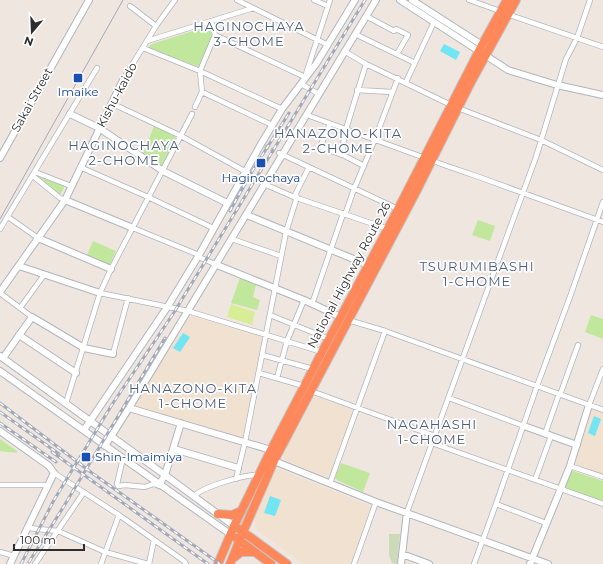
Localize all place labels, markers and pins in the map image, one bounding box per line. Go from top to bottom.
marker: Imaike [72,72,84,84]
place label: Imaike [58,84,98,99]
marker: Haginochaya [255,157,267,169]
place label: Haginochaya [222,170,300,185]
place label: Shin-Imaimiya [95,449,182,464]
marker: Shin-Imaimiya [80,451,92,463]

